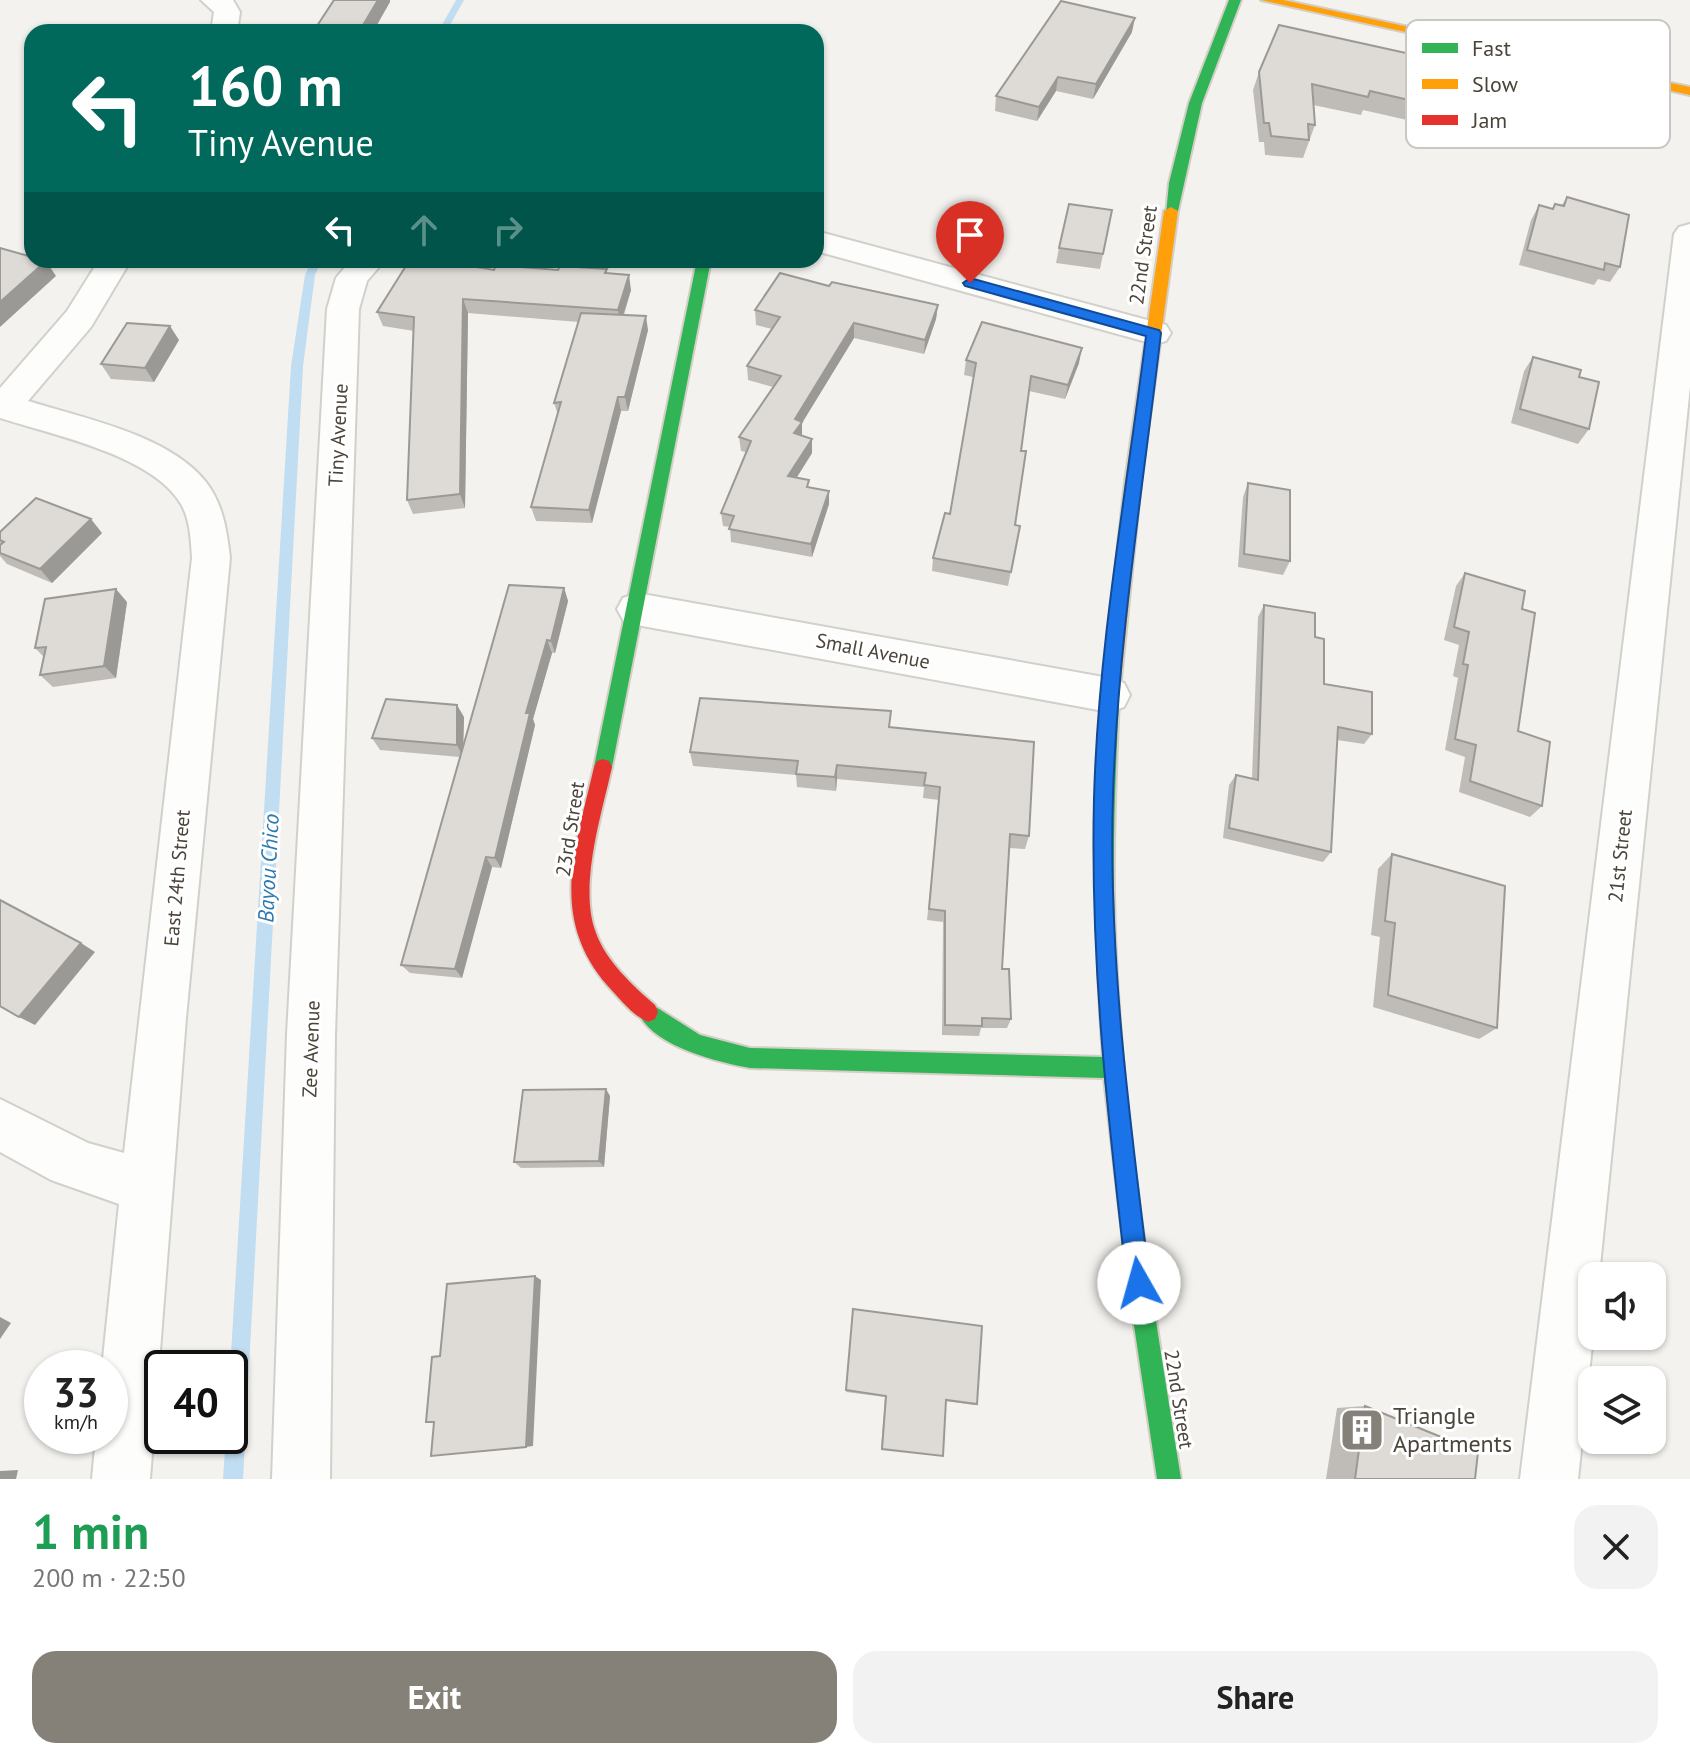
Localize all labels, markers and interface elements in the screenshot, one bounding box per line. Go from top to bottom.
legend [1406,20,1670,148]
text: Fast [1472,34,1512,62]
text: 160 m [188,49,343,121]
icon: left [56,56,160,160]
text: Slow [1472,70,1518,98]
text: Jam [1471,106,1507,134]
text: Tiny Avenue [188,119,374,166]
pin [936,201,1004,283]
street label: 22nd Street [1123,204,1163,306]
icon: left [318,208,362,252]
icon: ahead [402,208,446,252]
icon: right [486,208,530,252]
icon: arrive [948,213,992,257]
street label: Tiny Avenue [322,383,354,487]
street label: Small Avenue [814,627,932,675]
street label: 23rd Street [550,779,590,878]
street label: East 24th Street [158,808,196,947]
street label: 21st Street [1602,808,1638,904]
water label: Bayou Chico [251,813,285,923]
street label: Zee Avenue [296,1000,326,1098]
position arrow [1097,1241,1181,1325]
map controls [1578,1262,1666,1454]
button: sound [1578,1262,1666,1350]
street label: 22nd Street [1158,1348,1200,1451]
speed limit sign: 40 [144,1350,248,1454]
text: 33 [53,1366,99,1418]
button: layers [1578,1366,1666,1454]
place label: Triangle Apartments [1393,1400,1512,1459]
building icon: Triangle Apartments [1338,1406,1386,1454]
text: km/h [54,1409,98,1435]
text: 1 min [32,1500,149,1562]
button: close [1574,1505,1658,1589]
text: 200 m · 22:50 [32,1561,186,1594]
button: Exit [32,1651,837,1743]
button: Share [853,1651,1658,1743]

